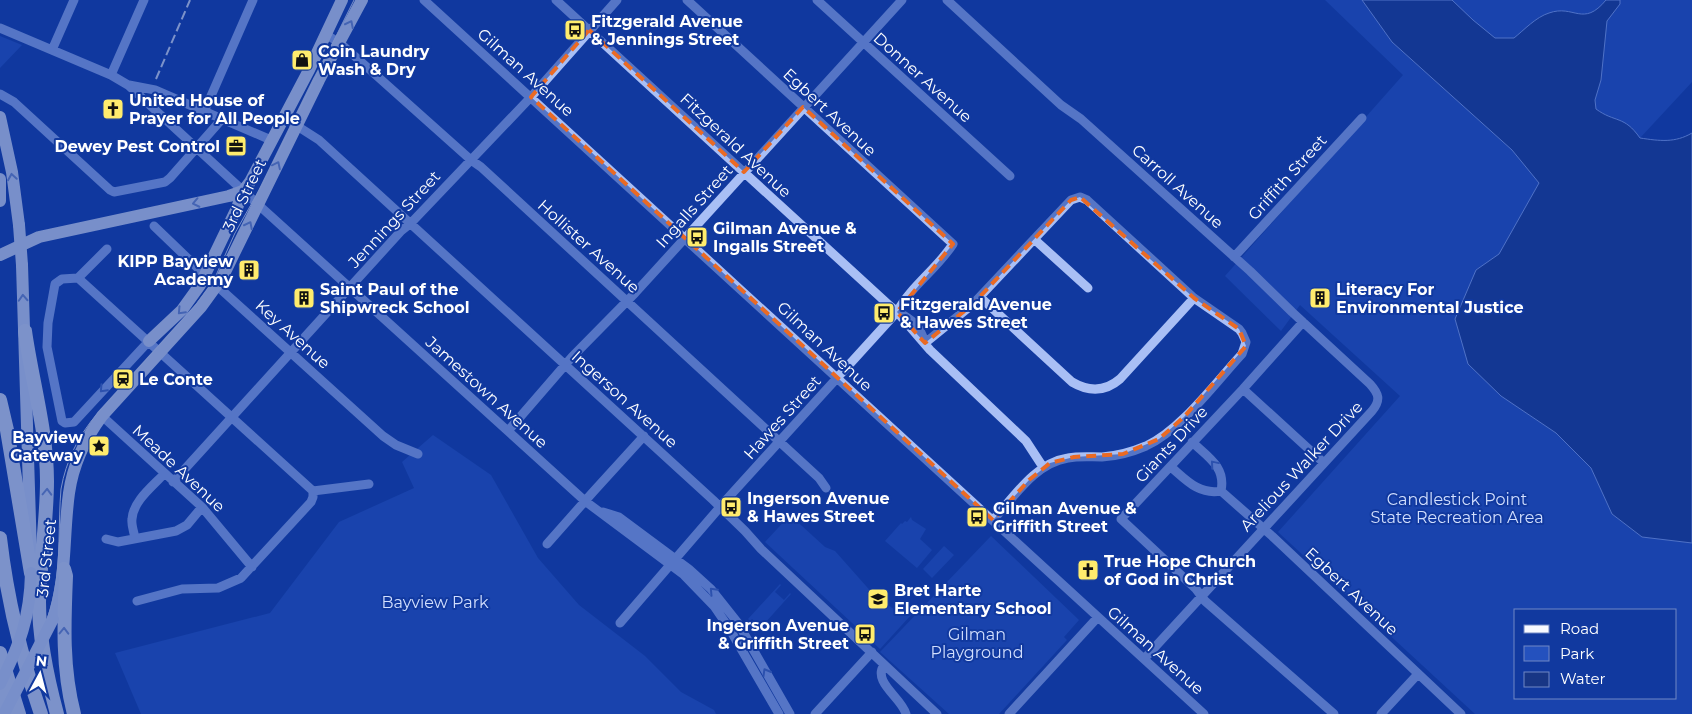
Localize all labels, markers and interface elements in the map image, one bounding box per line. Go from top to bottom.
place label: Fitzgerald Avenue & Jennings Street [591,12,743,49]
bus stop icon: Fitzgerald Avenue & Jennings Street [563,18,587,42]
one-way arrow [344,20,354,29]
street label: Gilman Avenue [474,24,578,121]
street label: Donner Avenue [870,28,976,126]
place label: Coin Laundry Wash & Dry [318,42,430,79]
shop icon: Coin Laundry Wash & Dry [290,48,314,72]
street label: Egbert Avenue [779,65,880,160]
street label: Fitzgerald Avenue [676,89,795,202]
place label: United House of Prayer for All People [129,91,300,128]
church icon: United House of Prayer for All People [101,97,125,121]
street label: Griffith Street [1244,130,1331,224]
office icon: Dewey Pest Control [224,134,248,158]
place label: Dewey Pest Control [54,137,220,156]
street label: Carroll Avenue [1128,140,1227,232]
street label: 3rd Street [219,155,270,235]
one-way arrow [271,161,281,170]
street label: Ingalls Street [652,161,737,252]
street label: Jennings Street [344,167,445,273]
one-way arrow [8,173,18,181]
street label: Hollister Avenue [534,196,644,297]
one-way arrow [192,197,200,208]
place label: Gilman Avenue & Ingalls Street [713,219,857,256]
one-way arrow [242,221,253,230]
bus stop icon: Gilman Avenue & Ingalls Street [685,225,709,249]
place label: KIPP Bayview Academy [117,252,233,289]
building icon: KIPP Bayview Academy [237,258,261,282]
place label: Saint Paul of the Shipwreck School [320,280,470,317]
place label: Literacy For Environmental Justice [1336,280,1524,317]
building icon: Saint Paul of the Shipwreck School [292,286,316,310]
building icon: Literacy For Environmental Justice [1308,286,1332,310]
one-way arrow [18,294,29,302]
place label: Fitzgerald Avenue & Hawes Street [900,295,1052,332]
street label: Key Avenue [251,296,334,373]
street label: Gilman Avenue [773,298,876,395]
bus stop icon: Fitzgerald Avenue & Hawes Street [872,301,896,325]
one-way arrow [178,305,187,314]
street label: Jamestown Avenue [421,332,551,452]
street label: Ingerson Avenue [568,347,682,452]
station icon: Le Conte [111,367,135,391]
place label: Le Conte [139,370,213,389]
street label: Hawes Street [740,371,825,463]
one-way arrow [100,384,109,393]
street label: Arelious Walker Drive [1236,397,1367,535]
street label: Giants Drive [1131,402,1212,486]
street label: Meade Avenue [129,421,229,516]
place label: Bayview Gateway [10,428,83,465]
place icon: Bayview Gateway [87,434,111,458]
one-way arrow [1210,460,1219,469]
one-way arrow [41,488,52,496]
place label: Ingerson Avenue & Hawes Street [747,489,890,526]
park label: Candlestick Point State Recreation Area [1370,490,1544,527]
bus stop icon: Ingerson Avenue & Hawes Street [719,495,743,519]
place label: Gilman Avenue & Griffith Street [993,499,1137,536]
bus stop icon: Gilman Avenue & Griffith Street [965,505,989,529]
street label: 3rd Street [33,517,60,598]
street label: Egbert Avenue [1301,544,1402,639]
place label: True Hope Church of God in Christ [1104,552,1256,589]
church icon: True Hope Church of God in Christ [1076,558,1100,582]
place label: Bret Harte Elementary School [894,581,1052,618]
school or university icon: Bret Harte Elementary School [866,587,890,611]
one-way arrow [710,588,719,597]
park label: Bayview Park [381,593,489,612]
street label: Gilman Avenue [1104,602,1208,699]
legend [1514,609,1677,699]
place label: Ingerson Avenue & Griffith Street [707,616,849,653]
text: Road [1560,619,1599,638]
bus stop icon: Ingerson Avenue & Griffith Street [853,622,877,646]
park label: Gilman Playground [931,625,1023,662]
one-way arrow [59,627,69,634]
text: Park [1560,644,1594,663]
north arrow [15,649,65,699]
text: N [35,651,48,671]
one-way arrow [762,669,772,678]
text: Water [1560,669,1606,688]

